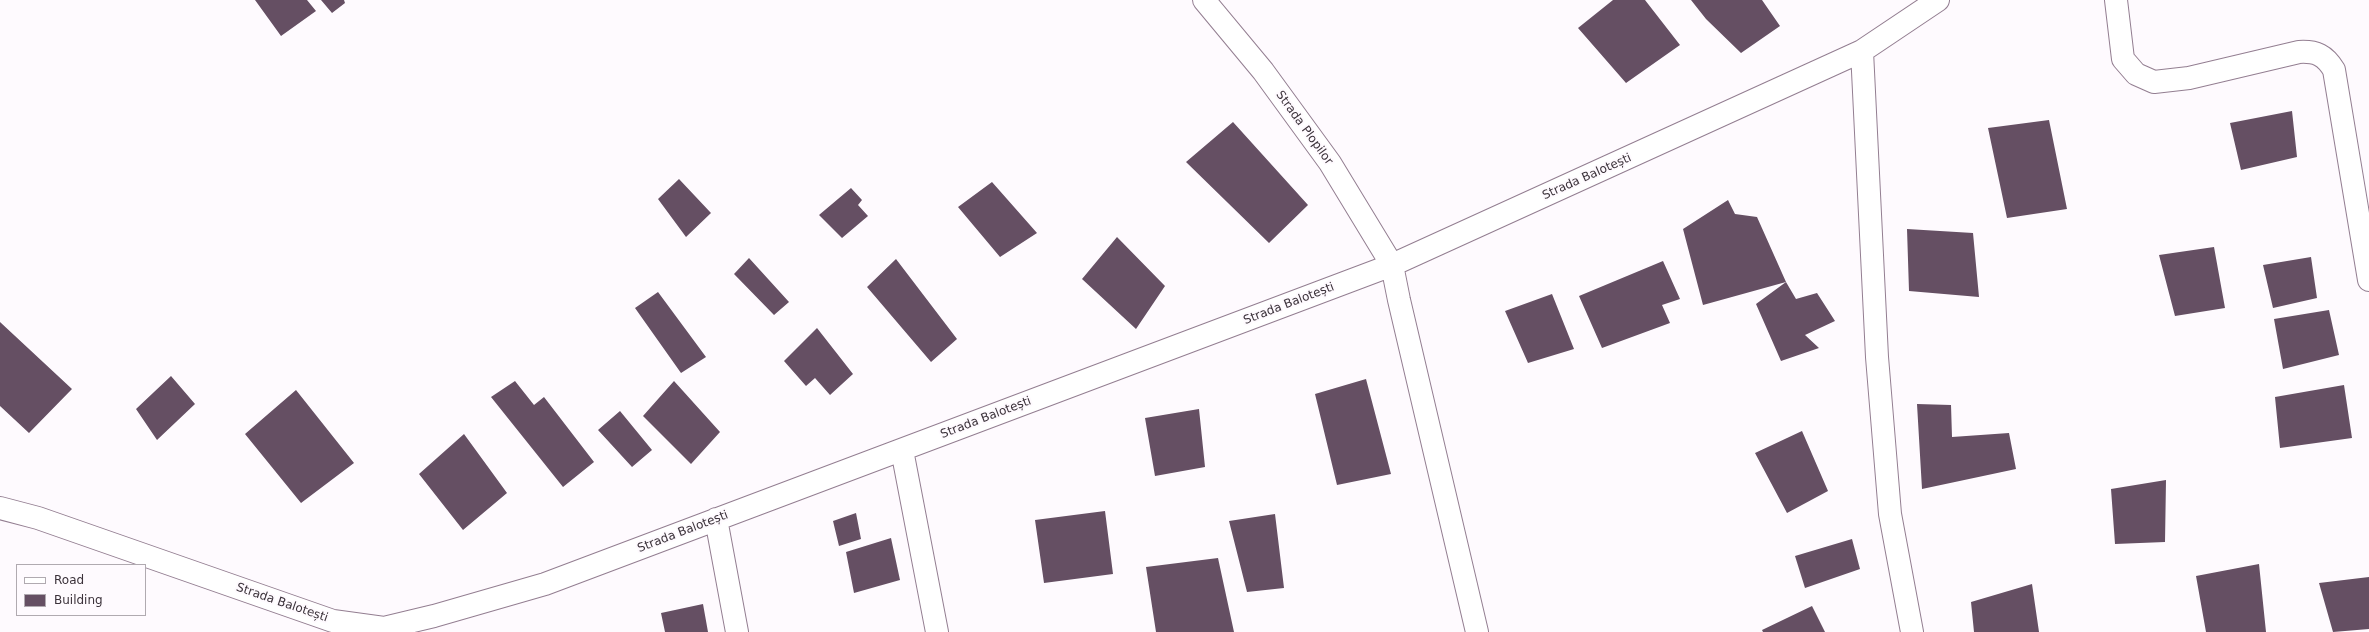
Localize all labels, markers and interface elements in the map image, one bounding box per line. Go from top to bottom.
street label: Strada Plopilor [1272,88,1336,168]
street label: Strada Balotești [1540,151,1634,203]
street label: Strada Balotești [1242,280,1336,328]
street label: Strada Balotești [939,394,1033,442]
street label: Strada Balotești [636,508,730,556]
legend [16,564,146,616]
text: Road [54,573,84,587]
street label: Strada Balotești [234,581,330,625]
text: Building [54,593,103,607]

